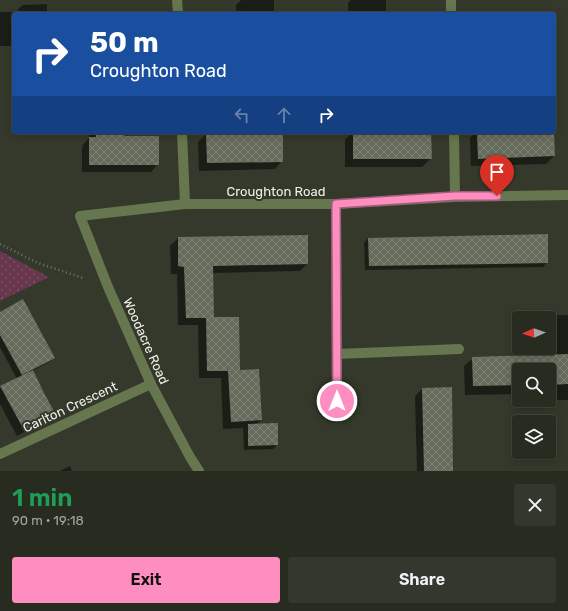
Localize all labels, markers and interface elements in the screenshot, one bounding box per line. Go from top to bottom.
text: 50 m [90,26,159,59]
icon: right [24,28,76,80]
text: Croughton Road [90,60,227,82]
icon: left [231,104,253,126]
icon: ahead [273,104,295,126]
icon: right [315,104,337,126]
pin [480,155,514,196]
icon: arrive [486,161,508,183]
street label: Croughton Road [227,184,325,200]
street label: Woodacre Road [120,295,172,387]
north arrow [512,311,556,355]
map controls [512,311,556,459]
button: search [512,363,556,407]
street label: Carlton Crescent [20,379,120,435]
position arrow [316,380,358,422]
button: layers [512,415,556,459]
text: 1 min [12,484,72,512]
button: close [514,484,556,526]
text: 90 m · 19:18 [12,513,84,528]
button: Exit [12,557,280,603]
button: Share [288,557,556,603]

